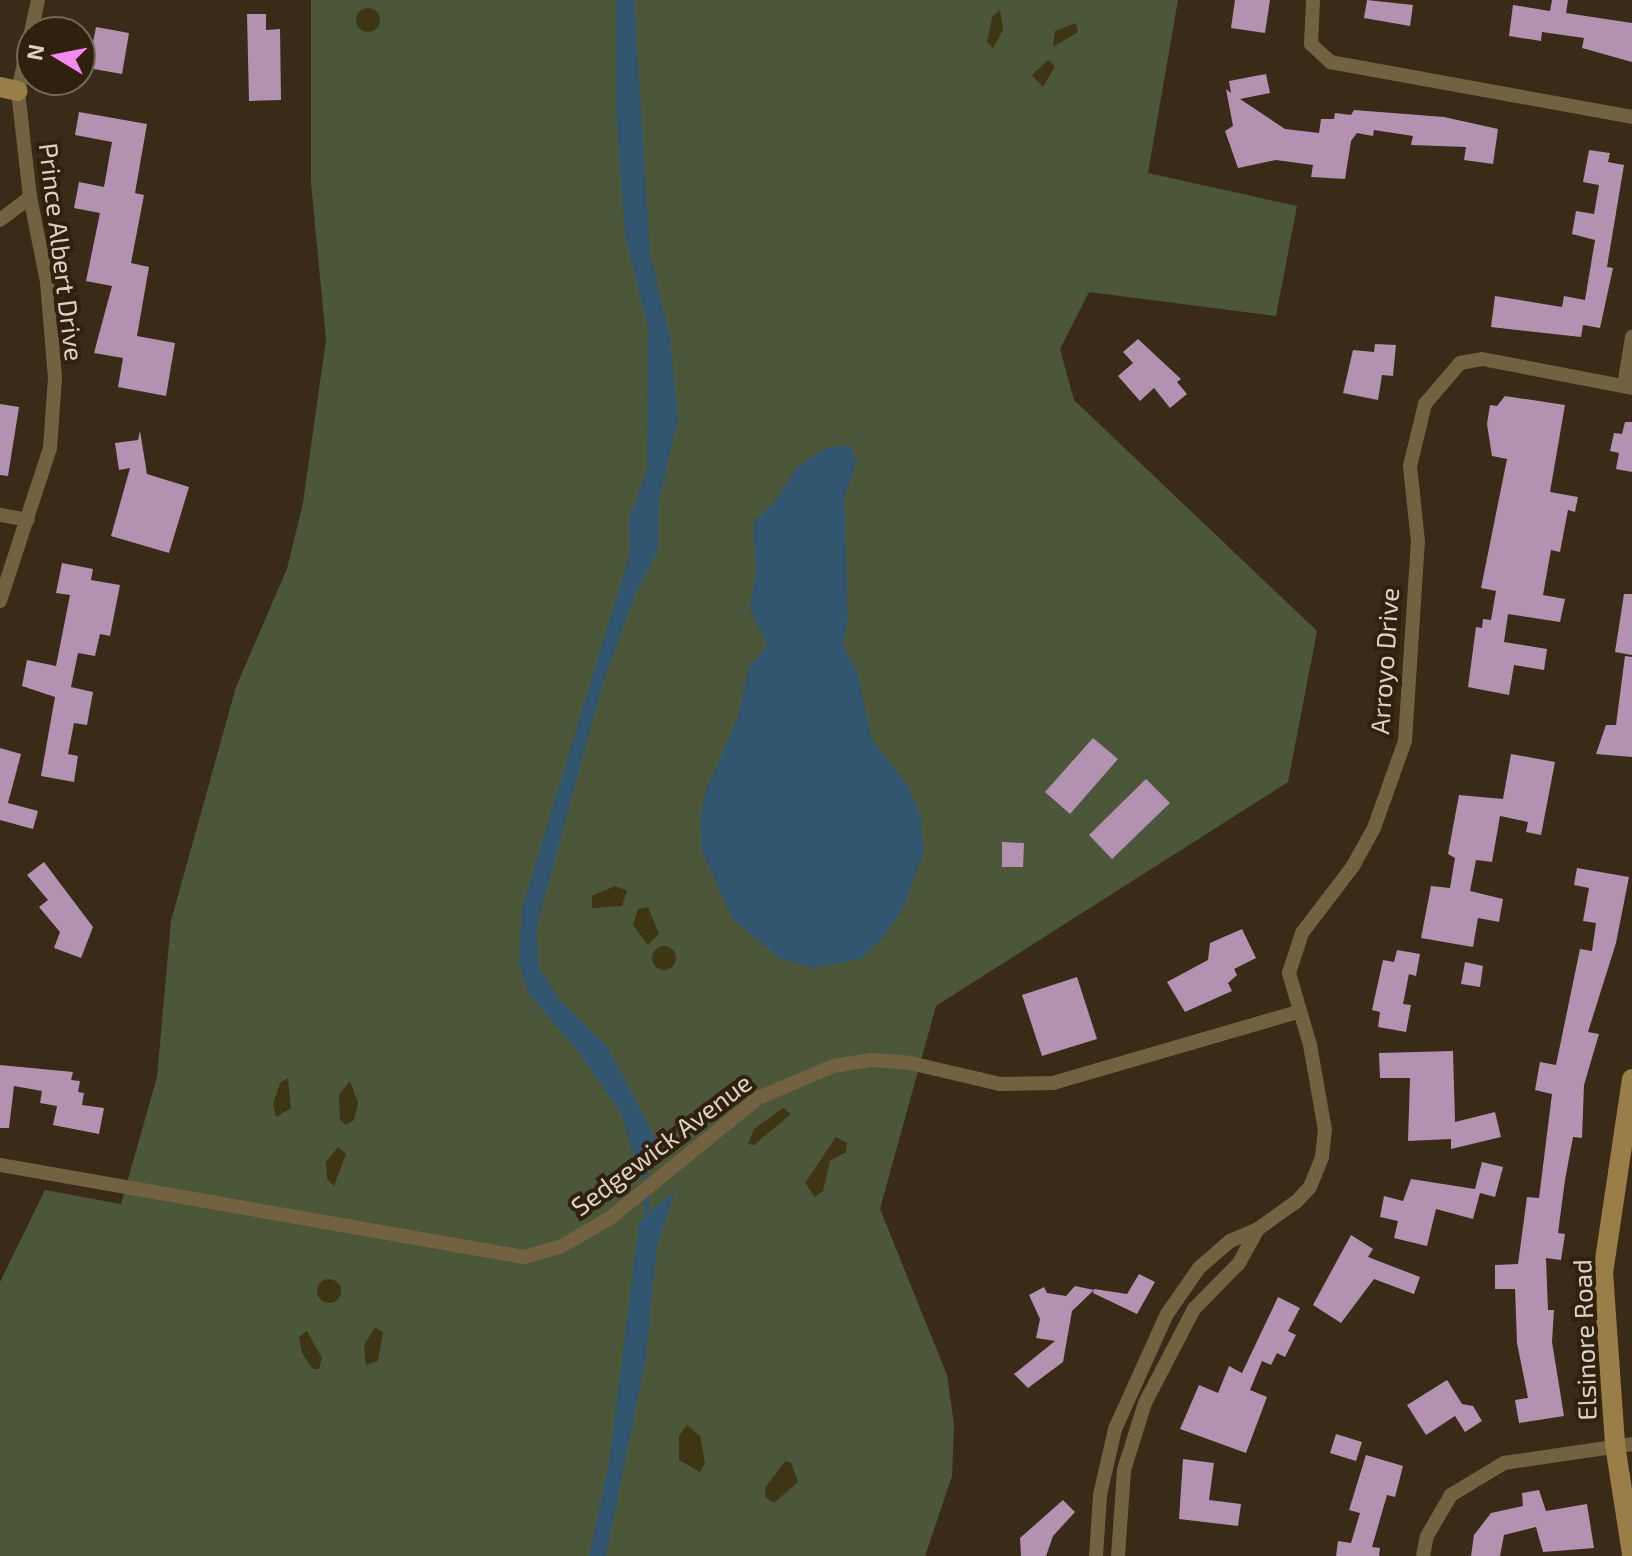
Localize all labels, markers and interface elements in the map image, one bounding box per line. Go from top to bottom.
north arrow [16,16,96,96]
text: N [20,42,49,62]
street label: Prince Albert Drive [33,141,91,363]
street label: Arroyo Drive [1363,586,1405,736]
street label: Sedgewick Avenue [564,1066,758,1222]
street label: Elsinore Road [1566,1259,1602,1421]

